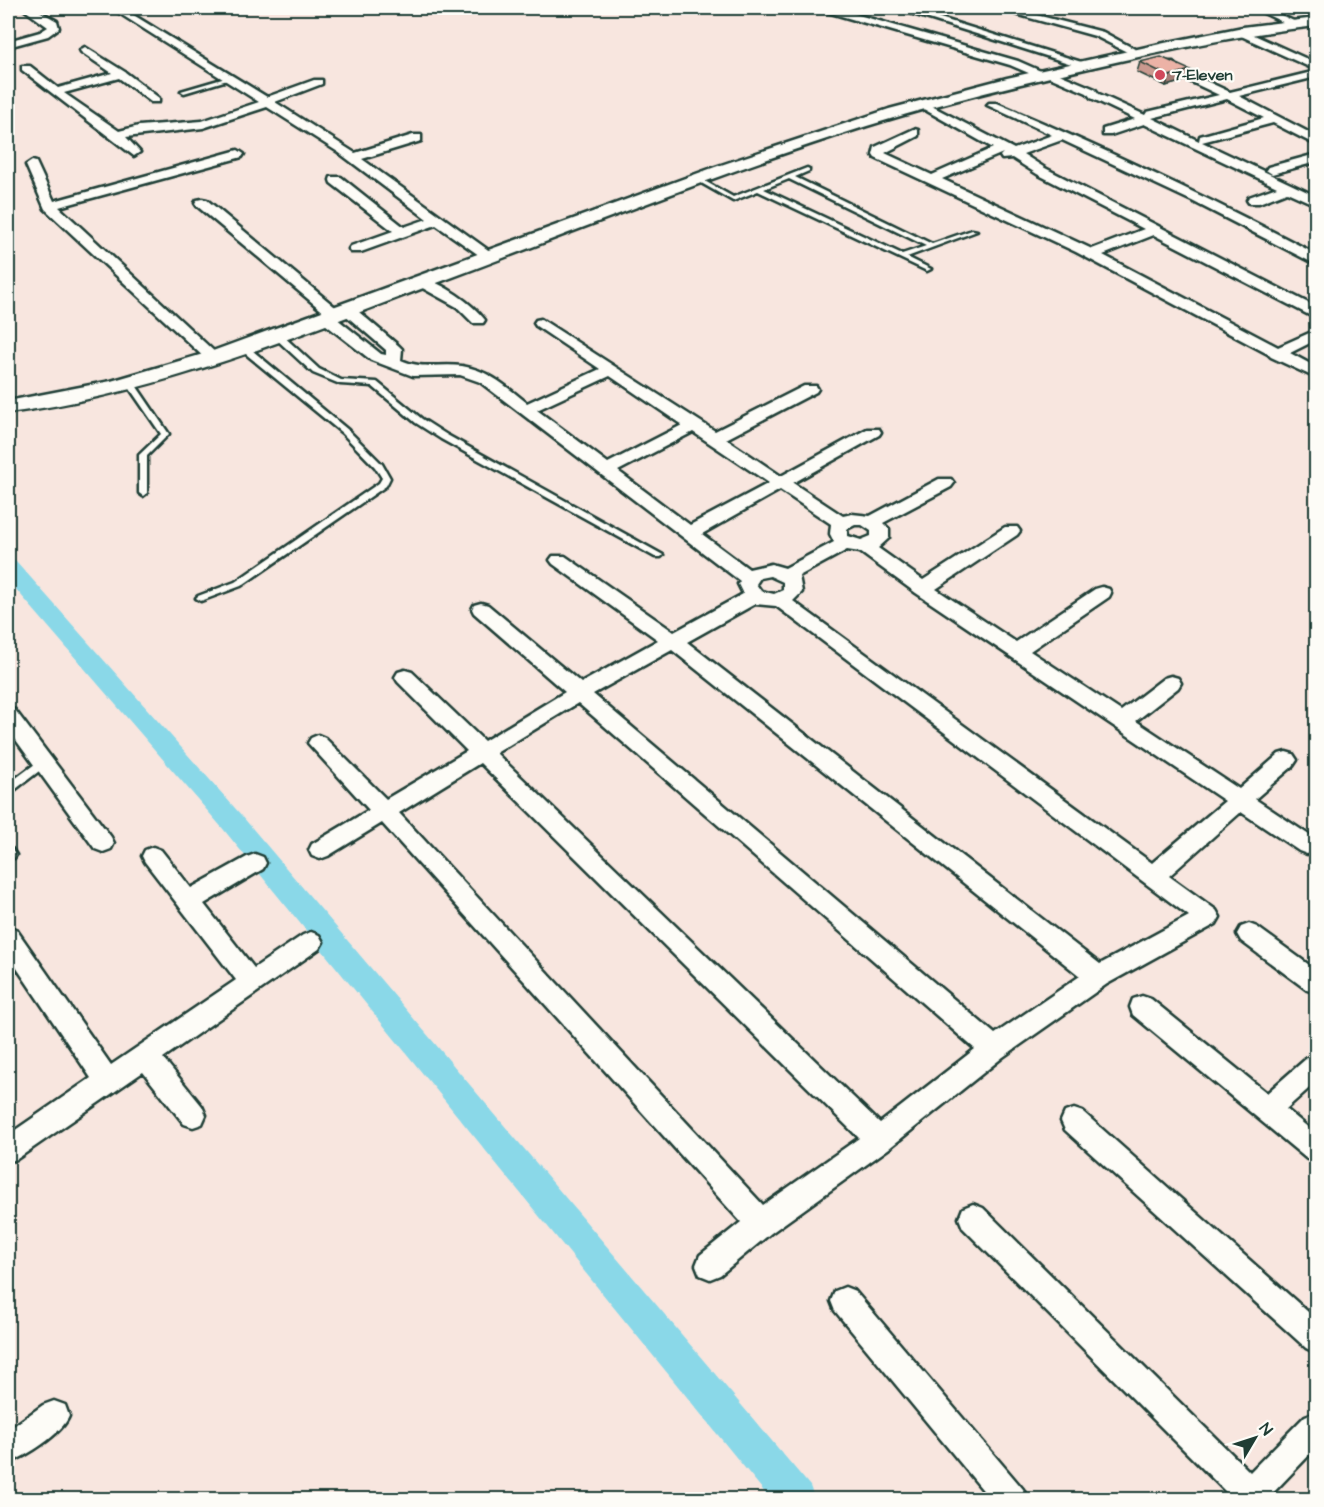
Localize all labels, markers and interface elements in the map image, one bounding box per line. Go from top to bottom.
place label: 7-Eleven [1171,64,1232,86]
marker: 7-Eleven [1153,68,1167,82]
north arrow [1225,1408,1285,1468]
text: N [1254,1418,1278,1440]

